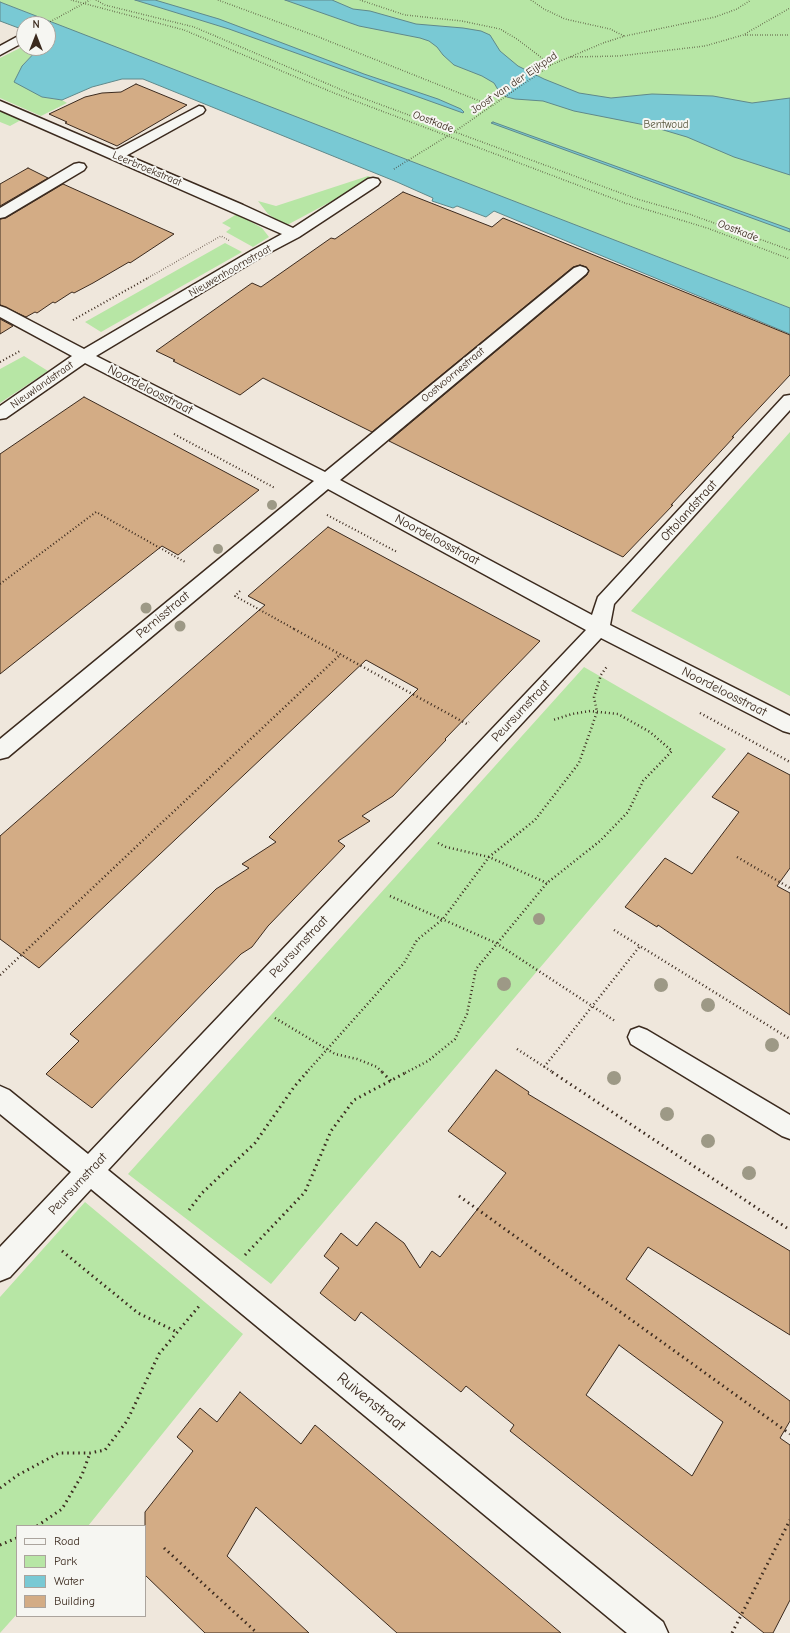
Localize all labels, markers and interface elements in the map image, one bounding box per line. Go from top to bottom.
north arrow [16,16,56,56]
text: N [32,18,40,31]
street label: Joost van der Eijkpad [468,49,560,117]
street label: Oostkade [411,108,455,136]
park label: Bentwoud [643,118,689,132]
street label: Leerbroekstraat [110,149,184,189]
street label: Oostkade [716,217,760,245]
street label: Nieuwenhoornstraat [186,242,274,300]
street label: Oostvoornestraat [419,345,487,405]
street label: Nieuwlandstraat [8,358,76,412]
street label: Noordeloosstraat [105,362,195,418]
street label: Ottolandstraat [657,477,721,545]
street label: Noordeloosstraat [392,511,482,569]
street label: Pernisstraat [133,588,193,642]
street label: Noordeloosstraat [679,664,769,720]
street label: Peursumstraat [488,677,554,745]
street label: Peursumstraat [266,913,332,981]
street label: Peursumstraat [45,1150,111,1218]
street label: Ruivenstraat [333,1368,409,1436]
legend [16,1525,146,1617]
text: Road [54,1534,80,1548]
text: Park [54,1554,77,1568]
text: Water [54,1574,84,1588]
text: Building [54,1594,95,1608]

